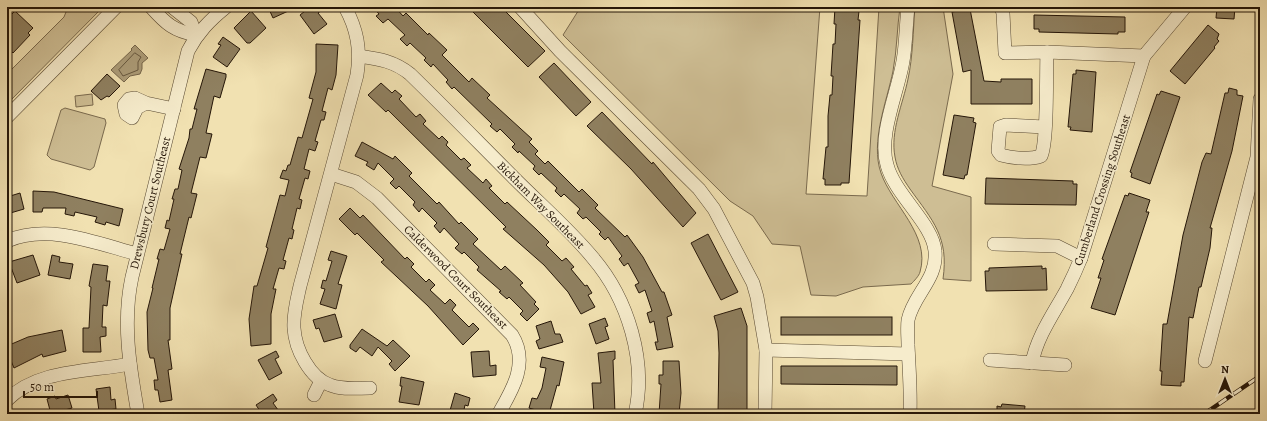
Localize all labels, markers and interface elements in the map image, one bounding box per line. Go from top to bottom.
street label: Cumberland Crossing Southeast [1070,112,1134,268]
street label: Drewsbury Court Southeast [126,135,174,271]
street label: Bickham Way Southeast [494,158,588,252]
street label: Calderwood Court Southeast [400,221,512,333]
north arrow [1205,359,1245,399]
text: N [1221,362,1229,377]
scale bar [24,373,97,399]
text: 50 m [30,379,54,395]

